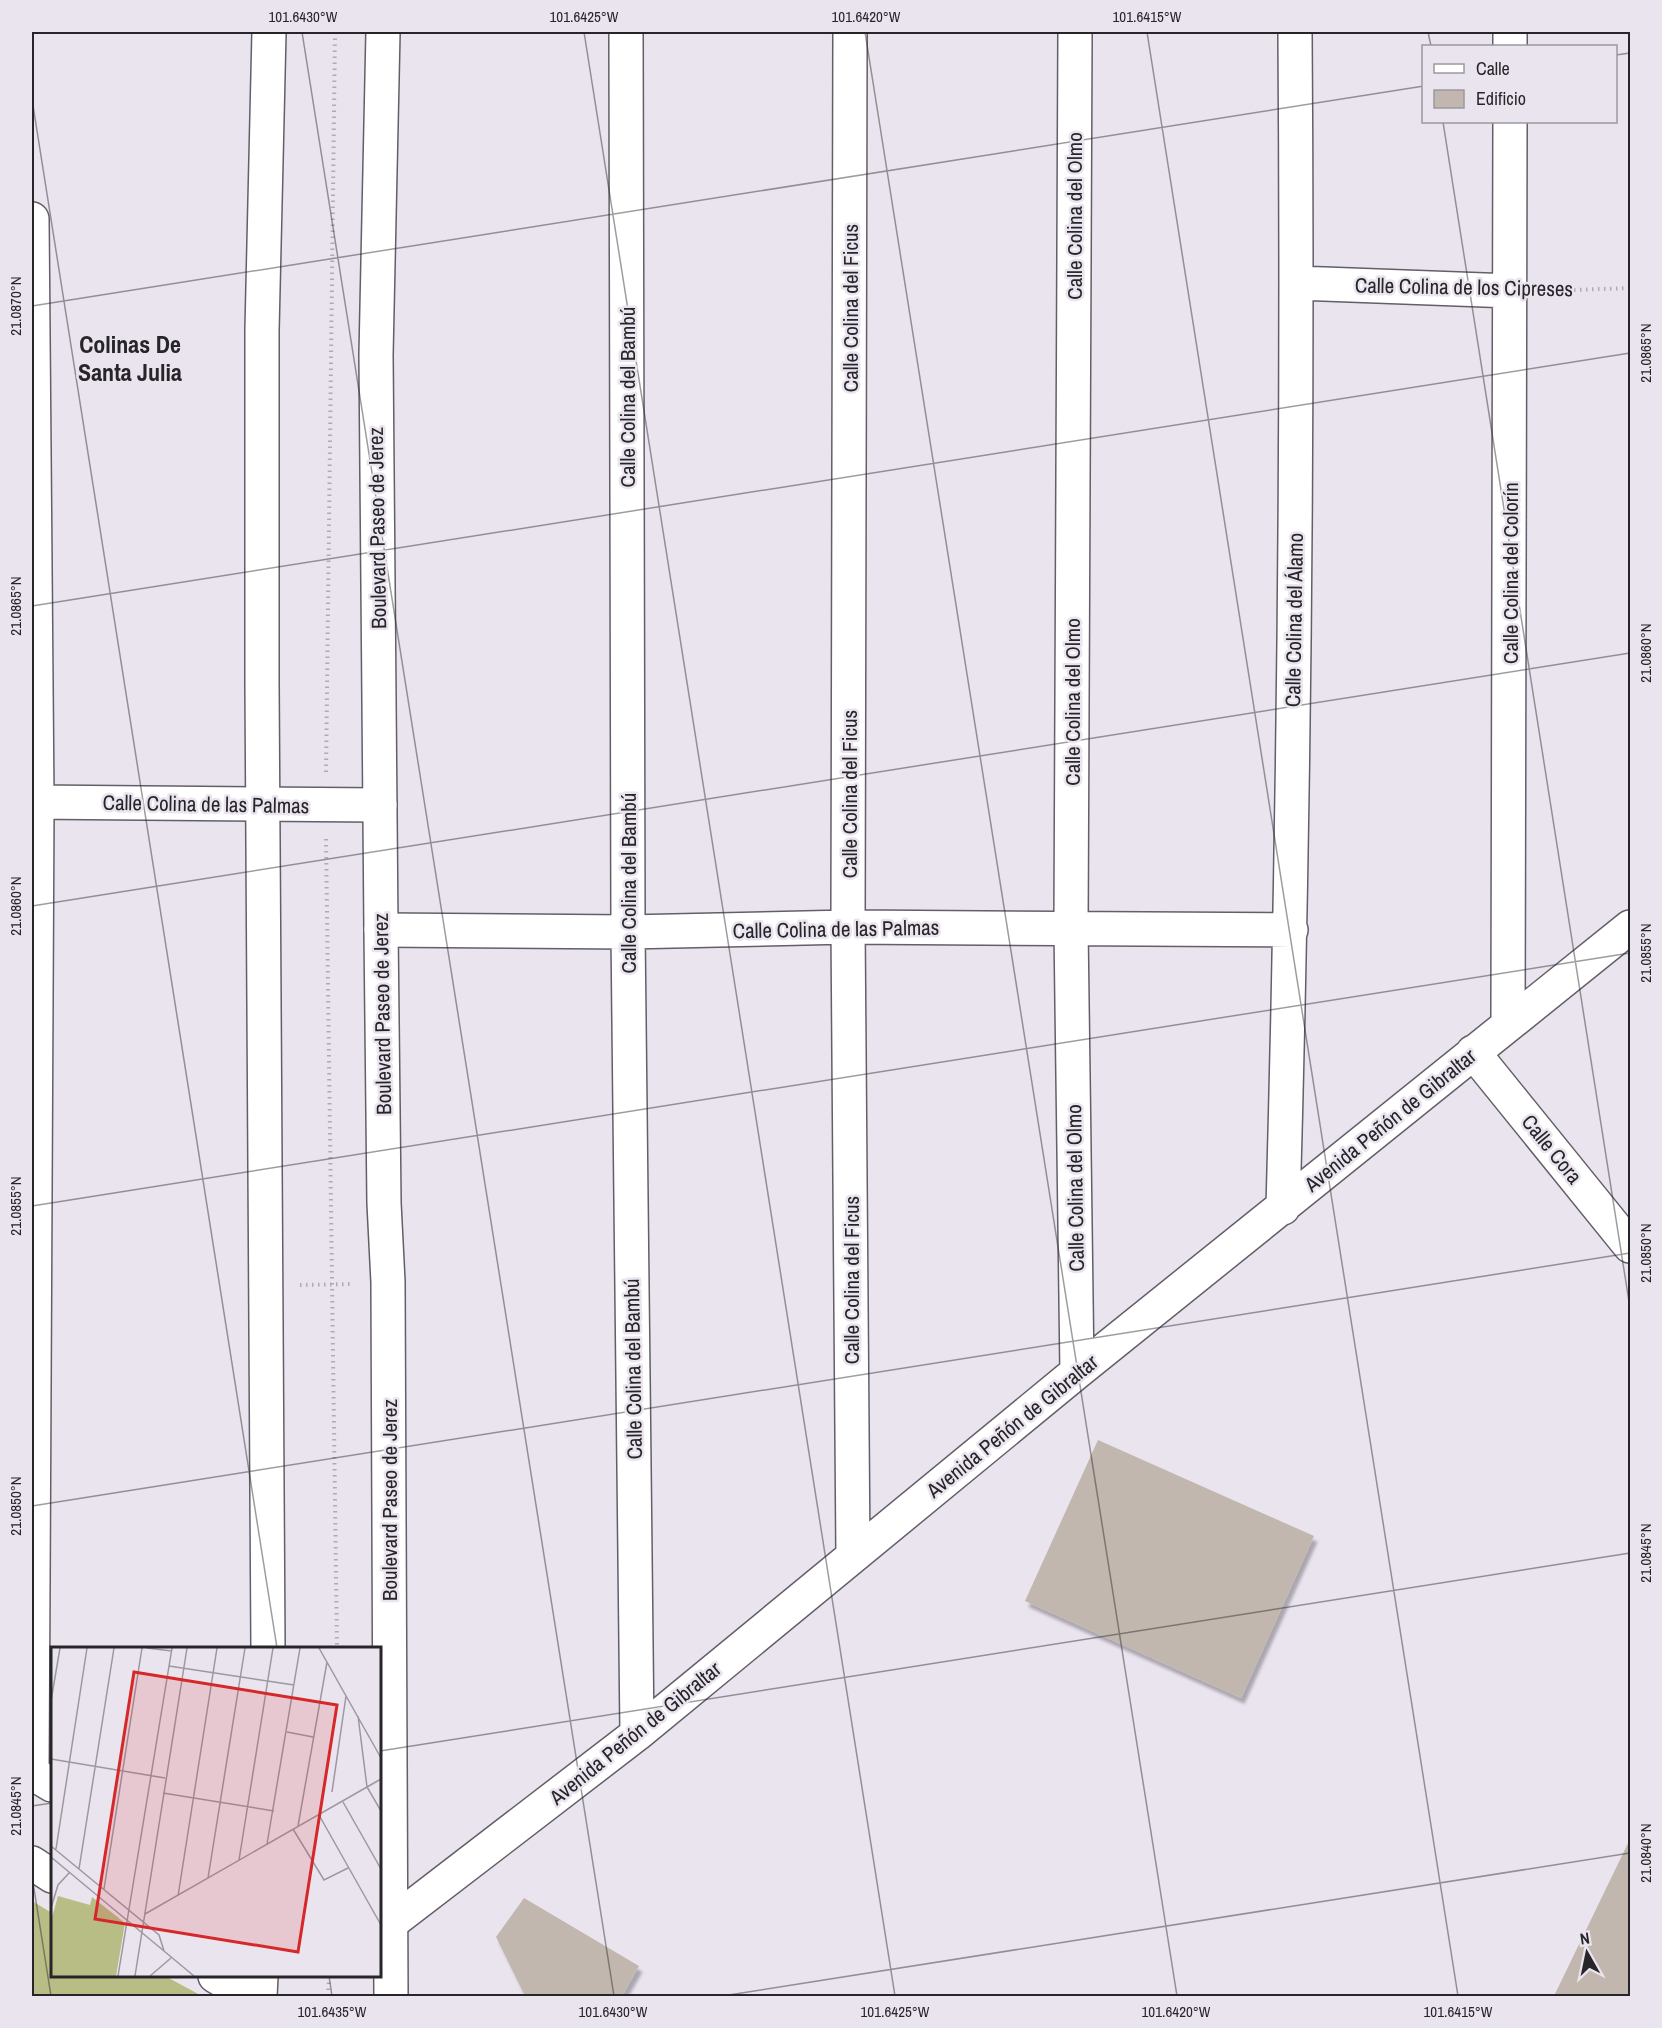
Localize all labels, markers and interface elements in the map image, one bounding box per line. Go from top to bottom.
text: 101.6430°W [269,6,338,27]
text: 101.6425°W [550,6,619,27]
text: 101.6420°W [832,6,901,27]
text: 101.6415°W [1113,6,1182,27]
legend [1422,45,1617,123]
text: Calle [1476,56,1510,81]
text: Edificio [1476,86,1526,111]
street label: Calle Colina del Olmo [1060,132,1089,300]
street label: Calle Colina del Ficus [836,224,865,392]
street label: Calle Colina de los Cipreses [1355,271,1573,303]
text: 21.0870°N [5,276,26,336]
street label: Calle Colina del Bambú [613,307,642,487]
text: 21.0865°N [1635,323,1656,383]
district label: Colinas De Santa Julia [78,328,182,388]
street label: Boulevard Paseo de Jerez [361,426,393,629]
street label: Calle Colina del Colorín [1496,482,1525,664]
street label: Calle Colina del Álamo [1278,533,1310,707]
text: 21.0865°N [5,576,26,636]
street label: Calle Colina del Olmo [1058,618,1087,786]
text: 21.0860°N [1635,623,1656,683]
street label: Calle Colina del Ficus [835,710,864,878]
street label: Calle Colina de las Palmas [102,788,310,820]
street label: Calle Colina del Bambú [614,793,643,973]
text: 21.0860°N [5,876,26,936]
street label: Boulevard Paseo de Jerez [366,912,398,1115]
street label: Calle Colina de las Palmas [732,913,940,945]
text: 21.0855°N [1635,923,1656,983]
street label: Avenida Peñón de Gibraltar [1297,1041,1482,1199]
street label: Calle Colina del Olmo [1059,1104,1091,1272]
street label: Calle Cora [1515,1108,1589,1190]
text: 21.0855°N [5,1176,26,1236]
street label: Calle Colina del Ficus [837,1196,866,1364]
text: 21.0850°N [1635,1223,1656,1283]
street label: Calle Colina del Bambú [617,1278,649,1460]
street label: Avenida Peñón de Gibraltar [919,1347,1104,1505]
street label: Boulevard Paseo de Jerez [375,1399,404,1601]
text: 21.0850°N [5,1476,26,1536]
text: 21.0845°N [1635,1523,1656,1583]
inset map [51,1647,381,1977]
street label: Avenida Peñón de Gibraltar [542,1654,727,1812]
text: 21.0845°N [5,1776,26,1836]
text: 21.0840°N [1635,1823,1656,1883]
north arrow [1557,1923,1617,1983]
text: N [1578,1927,1591,1950]
text: 101.6435°W [298,2001,367,2022]
text: 101.6430°W [579,2001,648,2022]
text: 101.6425°W [861,2001,930,2022]
text: 101.6420°W [1142,2001,1211,2022]
text: 101.6415°W [1424,2001,1493,2022]

